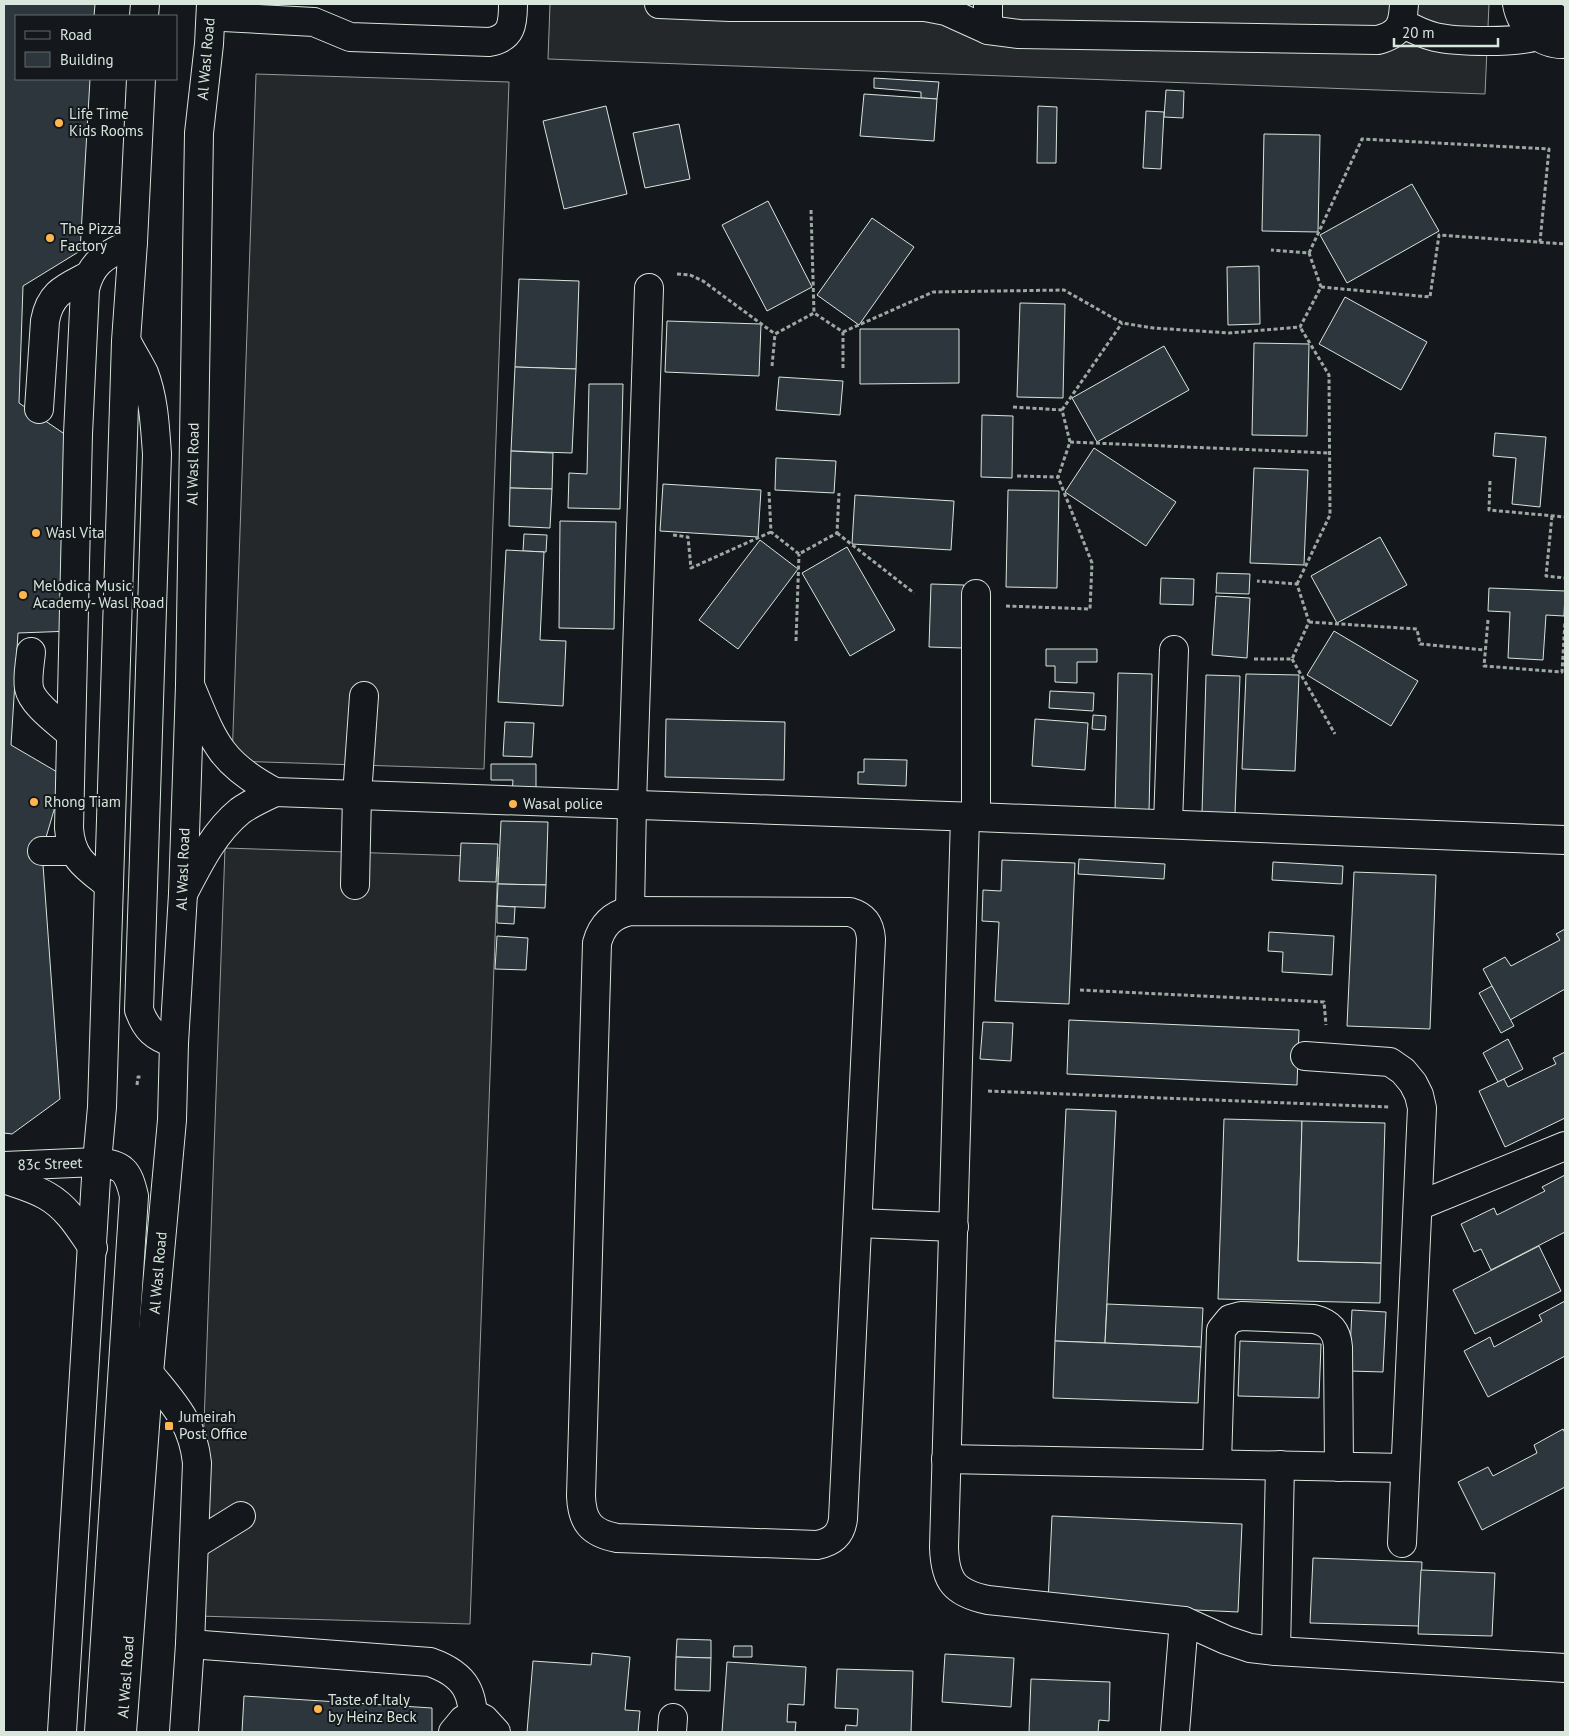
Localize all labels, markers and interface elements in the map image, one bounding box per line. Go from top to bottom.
legend [15,15,178,80]
scale bar [1394,15,1498,47]
street label: Al Wasl Road [192,17,219,101]
text: 20 m [1402,23,1435,42]
text: Road [60,25,92,44]
text: Building [60,50,114,69]
place label: Life Time Kids Rooms [69,104,143,140]
marker: Life Time Kids Rooms [53,117,65,129]
place label: The Pizza Factory [60,219,121,255]
marker: The Pizza Factory [44,232,56,244]
street label: Al Wasl Road [182,423,203,505]
place label: Wasl Vita [46,523,105,542]
marker: Wasl Vita [30,527,42,539]
place label: Melodica Music Academy- Wasl Road [33,576,164,612]
marker: Melodica Music Academy- Wasl Road [17,589,29,601]
place label: Rhong Tiam [44,792,121,811]
place label: Wasal police [523,794,603,813]
marker: Rhong Tiam [28,796,40,808]
marker: Wasal police [507,798,519,810]
street label: Al Wasl Road [172,827,193,911]
street label: 83c Street [17,1153,83,1174]
street label: Al Wasl Road [144,1231,171,1315]
place label: Jumeirah Post Office [178,1407,247,1443]
marker: Jumeirah Post Office [163,1420,175,1432]
street label: Al Wasl Road [113,1635,138,1719]
place label: Taste of Italy by Heinz Beck [328,1690,418,1726]
marker: Taste of Italy by Heinz Beck [312,1703,324,1715]

